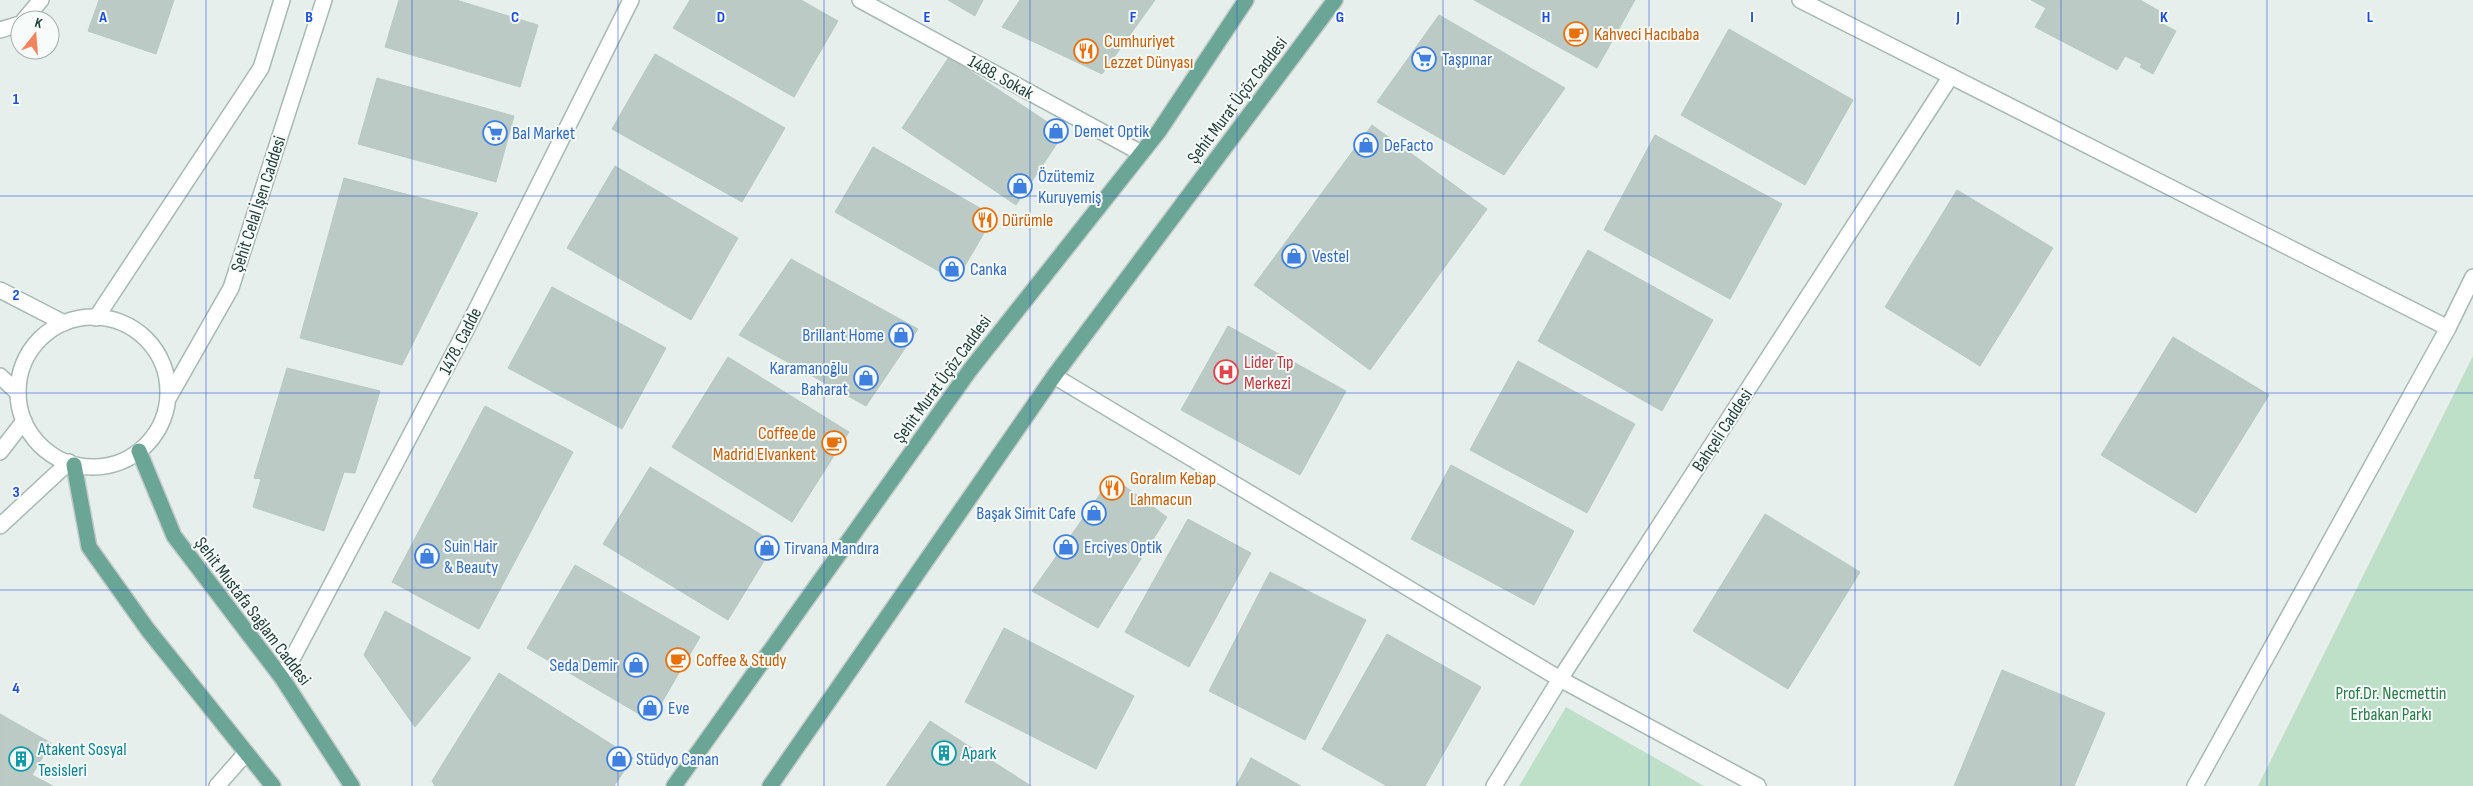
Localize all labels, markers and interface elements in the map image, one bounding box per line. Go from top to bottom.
text: A [98,8,107,27]
text: B [305,8,313,27]
text: C [511,8,519,27]
text: D [717,8,725,27]
text: E [924,8,931,27]
text: F [1130,8,1137,27]
text: G [1336,8,1344,27]
text: H [1542,8,1550,27]
text: I [1750,8,1754,27]
text: J [1955,8,1960,27]
text: K [2160,8,2168,27]
text: L [2367,8,2374,27]
north arrow [10,10,60,60]
text: K [33,14,45,32]
cafe icon: Kahveci Hacıbaba [1563,21,1589,47]
place label: Kahveci Hacıbaba [1594,24,1699,45]
place label: Cumhuriyet Lezzet Dünyası [1104,31,1193,73]
street label: Şehit Murat Üçöz Caddesi [1183,33,1292,168]
restaurant icon: Cumhuriyet Lezzet Dünyası [1073,38,1099,64]
supermarket icon: Taşpınar [1411,46,1437,72]
place label: Taşpınar [1442,49,1492,70]
street label: 1488. Sokak [964,51,1037,104]
text: 1 [13,90,20,109]
shop icon: Demet Optik [1043,118,1069,144]
supermarket icon: Bal Market [482,120,508,146]
place label: Demet Optik [1074,121,1149,142]
place label: Bal Market [512,123,576,144]
shop icon: DeFacto [1353,132,1379,158]
street label: Şehit Celal İşen Caddesi [227,133,290,275]
place label: DeFacto [1384,135,1433,156]
place label: Özütemiz Kuruyemiş [1038,166,1102,208]
shop icon: Özütemiz Kuruyemiş [1007,173,1033,199]
restaurant icon: Dürümle [972,207,998,233]
place label: Dürümle [1002,210,1053,231]
shop icon: Vestel [1281,243,1307,269]
place label: Vestel [1312,246,1349,267]
shop icon: Canka [939,256,965,282]
place label: Canka [970,259,1007,280]
text: 2 [12,286,20,305]
street label: 1478. Cadde [435,304,486,378]
street label: Şehit Murat Üçöz Caddesi [889,311,996,447]
shop icon: Brillant Home [888,322,914,348]
place label: Brillant Home [802,325,884,346]
place label: Lider Tıp Merkezi [1244,352,1294,394]
place label: Karamanoğlu Baharat [770,358,848,400]
hospital icon: Lider Tıp Merkezi [1213,359,1239,385]
shop icon: Karamanoğlu Baharat [853,365,879,391]
street label: Bahçeli Caddesi [1688,385,1757,476]
place label: Coffee de Madrid Elvankent [713,423,817,465]
cafe icon: Coffee de Madrid Elvankent [821,430,847,456]
place label: Goralım Kebap Lahmacun [1130,468,1216,510]
restaurant icon: Goralım Kebap Lahmacun [1099,475,1125,501]
text: 3 [12,483,20,502]
shop icon: Başak Simit Cafe [1081,500,1107,526]
place label: Başak Simit Cafe [976,503,1076,524]
street label: Şehit Mustafa Sağlam Caddesi [190,533,315,690]
shop icon: Erciyes Optik [1053,534,1079,560]
shop icon: Tirvana Mandıra [754,535,780,561]
place label: Suin Hair & Beauty [444,536,498,578]
place label: Erciyes Optik [1084,537,1162,558]
place label: Tirvana Mandıra [784,538,879,559]
shop icon: Suin Hair & Beauty [414,543,440,569]
cafe icon: Coffee & Study [665,647,691,673]
place label: Coffee & Study [696,650,786,671]
shop icon: Seda Demir [623,652,649,678]
place label: Seda Demir [550,655,618,676]
text: 4 [12,679,20,698]
park label: Prof.Dr. Necmettin Erbakan Parkı [2335,683,2447,725]
shop icon: Eve [637,695,663,721]
place label: Eve [668,698,689,719]
place label: Atakent Sosyal Tesisleri [37,739,127,781]
building icon: Apark [931,740,957,766]
place label: Apark [961,743,997,764]
building icon: Atakent Sosyal Tesisleri [8,746,34,772]
shop icon: Stüdyo Canan [606,746,632,772]
place label: Stüdyo Canan [636,749,719,770]

